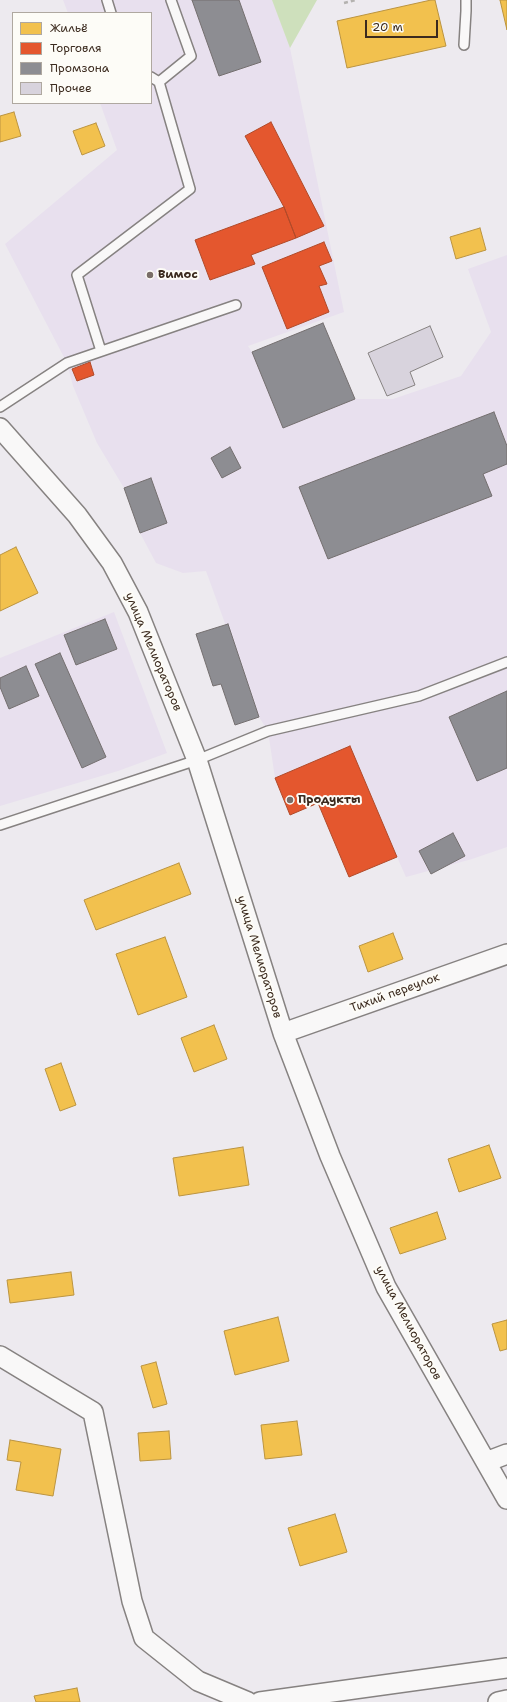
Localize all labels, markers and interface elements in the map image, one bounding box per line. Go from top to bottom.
legend [12,12,152,104]
scale bar [367,12,440,38]
text: 20 m [372,19,403,35]
text: Жильё [50,20,88,36]
text: Торговля [50,40,102,56]
text: Промзона [50,60,109,76]
text: Прочее [50,80,92,96]
place label: Вимос [158,268,198,282]
marker: Вимос [145,270,155,280]
street label: улица Мелиораторов [121,591,185,713]
place label: Продукты [298,793,360,807]
marker: Продукты [285,795,295,805]
street label: улица Мелиораторов [233,894,285,1020]
street label: Тихий переулок [348,970,442,1016]
street label: улица Мелиораторов [372,1263,444,1383]

